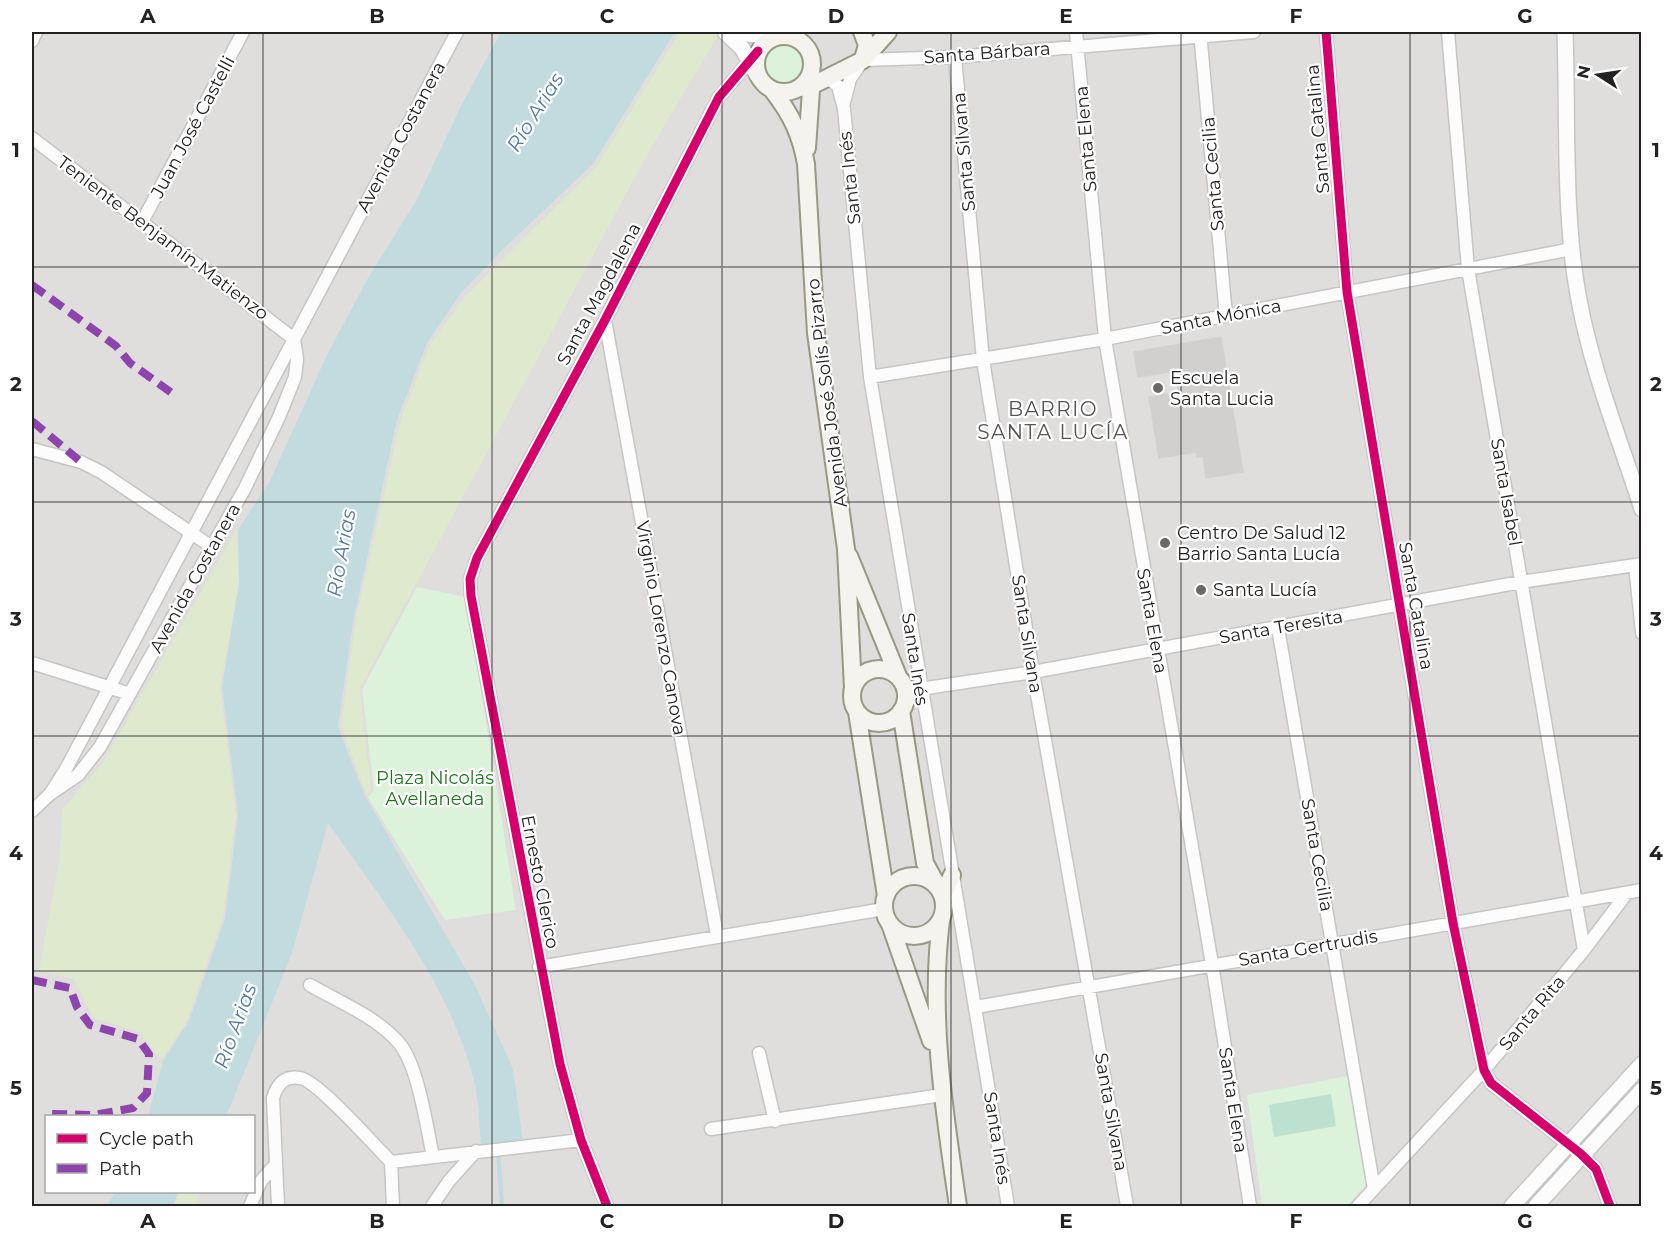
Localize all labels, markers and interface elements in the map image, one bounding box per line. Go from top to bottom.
text: A [139,4,156,28]
text: B [369,4,385,28]
text: C [600,4,615,28]
text: D [828,4,844,28]
text: E [1059,4,1073,28]
text: F [1290,4,1303,28]
text: G [1517,4,1533,28]
street label: Santa Bárbara [923,38,1051,68]
north arrow [1568,45,1628,105]
street label: Juan José Castelli [146,52,240,203]
street label: Avenida Costanera [352,58,450,216]
street label: Santa Catalina [1301,64,1335,194]
text: N [1573,64,1594,80]
water label: Río Arias [501,68,569,156]
street label: Santa Elena [1070,85,1102,193]
street label: Santa Silvana [948,91,980,213]
street label: Santa Cecilia [1197,116,1229,232]
street label: Santa Inés [834,130,866,226]
text: 1 [12,138,20,162]
text: 1 [1652,138,1660,162]
street label: Teniente Benjamín Matienzo [53,151,273,325]
street label: Santa Magdalena [552,219,646,369]
street label: Avenida José Solís Pizarro [802,277,852,509]
street label: Santa Mónica [1159,295,1283,339]
place label: Escuela Santa Lucia [1170,367,1274,410]
text: 2 [10,372,22,396]
text: 2 [1650,372,1662,396]
marker: Escuela Santa Lucia [1151,381,1165,395]
district label: BARRIO SANTA LUCÍA [977,397,1129,444]
street label: Santa Isabel [1486,436,1526,548]
street label: Avenida Costanera [145,499,245,657]
water label: Río Arias [321,507,361,599]
street label: Virginio Lorenzo Canova [631,519,691,737]
place label: Centro De Salud 12 Barrio Santa Lucía [1177,522,1345,565]
marker: Centro De Salud 12 Barrio Santa Lucía [1158,536,1172,550]
street label: Santa Catalina [1394,540,1438,672]
street label: Santa Elena [1132,567,1172,675]
street label: Santa Silvana [1007,573,1047,695]
place label: Santa Lucía [1213,579,1317,601]
marker: Santa Lucía [1194,583,1208,597]
street label: Santa Teresita [1217,605,1345,649]
text: 3 [9,607,22,631]
text: 3 [1649,607,1662,631]
street label: Santa Inés [897,611,933,707]
park label: Plaza Nicolás Avellaneda [376,767,494,810]
street label: Santa Cecilia [1296,797,1338,913]
street label: Ernesto Clerico [516,813,564,951]
text: 4 [9,841,23,865]
text: 4 [1649,841,1663,865]
street label: Santa Gertrudis [1237,925,1379,971]
street label: Santa Rita [1494,971,1570,1055]
water label: Río Arias [209,980,261,1072]
street label: Santa Elena [1214,1046,1252,1154]
street label: Santa Silvana [1090,1051,1132,1173]
text: 5 [10,1076,22,1100]
text: 5 [1650,1076,1662,1100]
street label: Santa Inés [979,1090,1015,1186]
legend [45,1115,255,1193]
text: Cycle path [99,1128,194,1150]
text: Path [99,1158,142,1180]
text: A [139,1209,156,1233]
text: B [369,1209,385,1233]
text: C [600,1209,615,1233]
text: D [828,1209,844,1233]
text: E [1059,1209,1073,1233]
text: F [1290,1209,1303,1233]
text: G [1517,1209,1533,1233]

